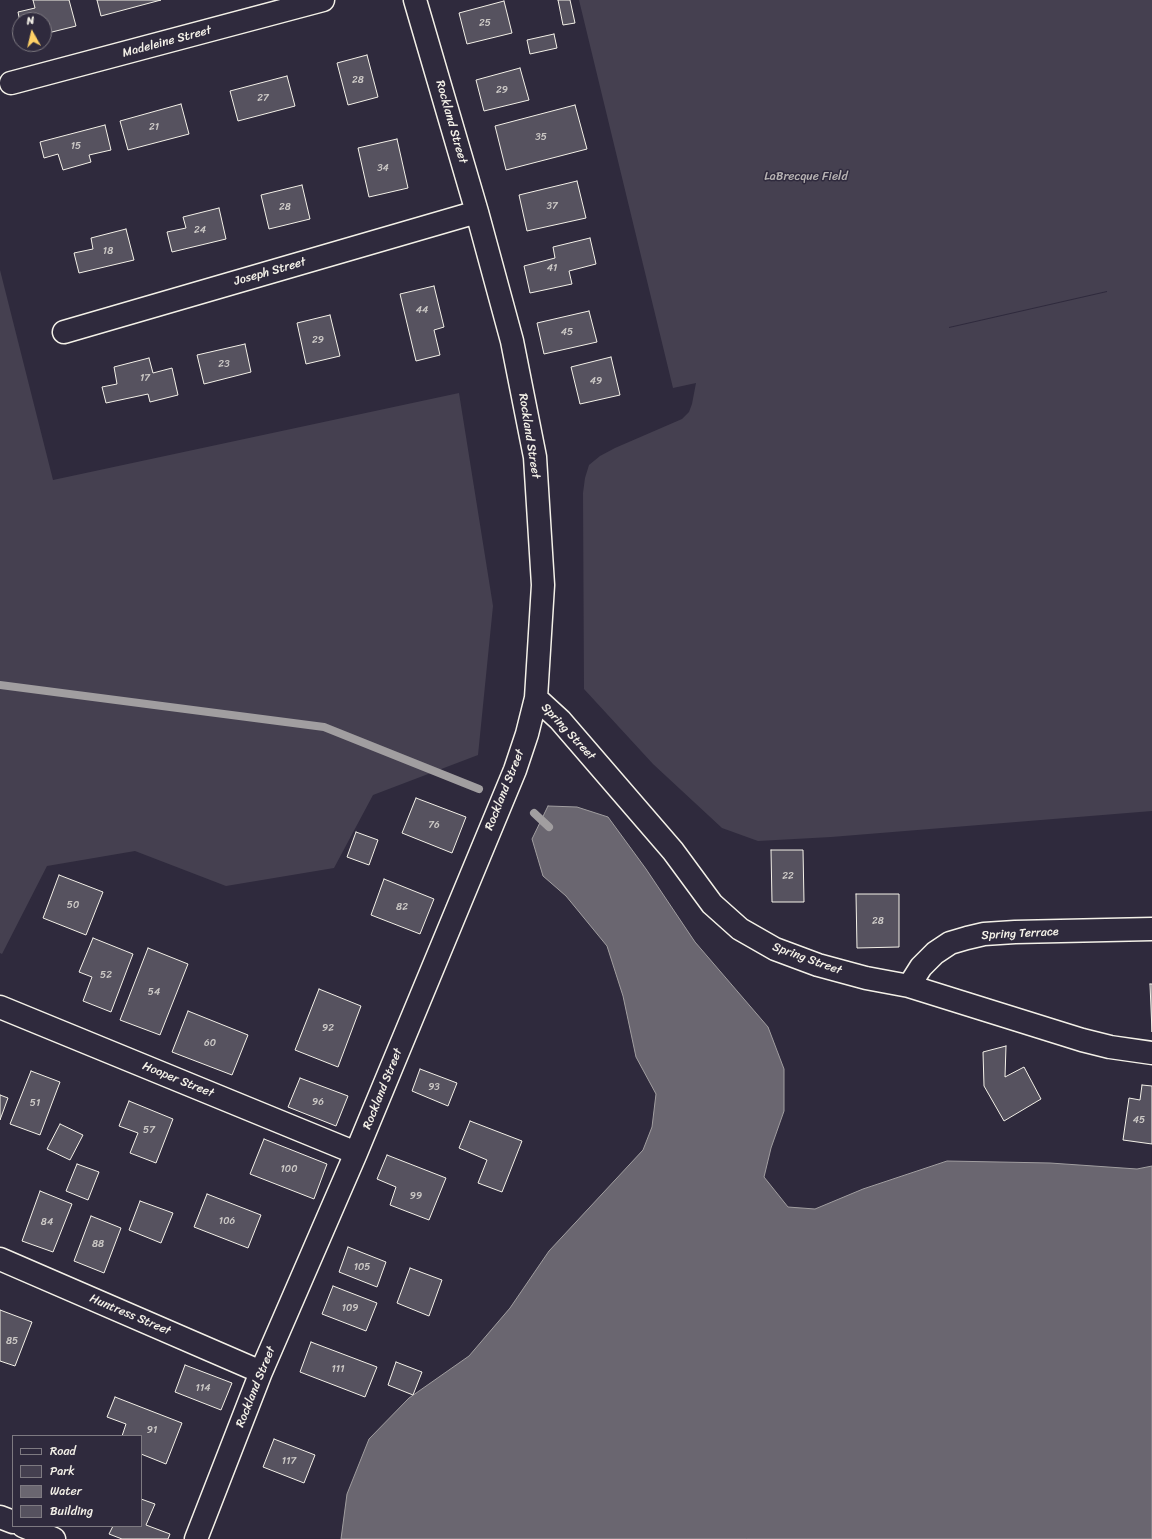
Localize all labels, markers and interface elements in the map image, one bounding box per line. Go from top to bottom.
text: N [25,11,35,31]
north arrow [12,12,52,52]
house number: 25 [479,17,491,29]
street label: Madeleine Street [121,23,213,61]
house number: 28 [352,74,364,86]
street label: Rockland Street [432,79,470,165]
house number: 29 [496,84,508,96]
house number: 27 [257,92,269,104]
house number: 21 [149,121,159,133]
house number: 35 [535,131,547,143]
house number: 15 [71,140,81,152]
house number: 34 [377,162,389,174]
park label: LaBrecque Field [764,170,848,184]
house number: 37 [546,200,558,212]
house number: 28 [279,201,291,213]
house number: 24 [194,224,206,236]
house number: 18 [103,245,113,257]
street label: Joseph Street [232,255,308,289]
house number: 41 [547,262,557,274]
house number: 44 [416,304,428,316]
house number: 45 [561,326,573,338]
house number: 29 [312,334,324,346]
house number: 23 [218,358,230,370]
house number: 17 [140,372,150,384]
house number: 49 [590,375,602,387]
street label: Rockland Street [515,392,543,480]
street label: Spring Street [538,701,598,763]
street label: Rockland Street [482,747,528,833]
house number: 76 [428,819,440,831]
house number: 22 [782,870,794,882]
house number: 50 [67,899,79,911]
house number: 82 [396,901,408,913]
house number: 28 [872,915,884,927]
street label: Spring Terrace [981,925,1059,943]
street label: Spring Street [770,940,844,978]
house number: 52 [100,969,112,981]
house number: 54 [148,986,160,998]
house number: 92 [322,1022,334,1034]
house number: 60 [204,1037,216,1049]
street label: Rockland Street [360,1046,406,1132]
street label: Hooper Street [140,1059,216,1101]
house number: 93 [428,1081,440,1093]
house number: 96 [312,1096,324,1108]
house number: 51 [30,1097,40,1109]
house number: 45 [1133,1114,1145,1126]
house number: 57 [143,1124,155,1136]
house number: 100 [281,1163,297,1175]
house number: 99 [410,1190,422,1202]
house number: 106 [219,1215,235,1227]
house number: 84 [41,1216,53,1228]
house number: 88 [92,1238,104,1250]
house number: 105 [354,1261,370,1273]
street label: Huntress Street [87,1291,173,1339]
house number: 109 [342,1302,358,1314]
house number: 85 [6,1335,18,1347]
street label: Rockland Street [233,1344,279,1430]
house number: 111 [332,1363,344,1375]
house number: 114 [196,1382,210,1394]
house number: 91 [147,1424,157,1436]
legend [12,1435,142,1527]
text: Road [50,1440,76,1462]
house number: 117 [282,1455,296,1467]
text: Park [50,1460,75,1482]
text: Water [50,1480,82,1502]
text: Building [50,1500,93,1522]

